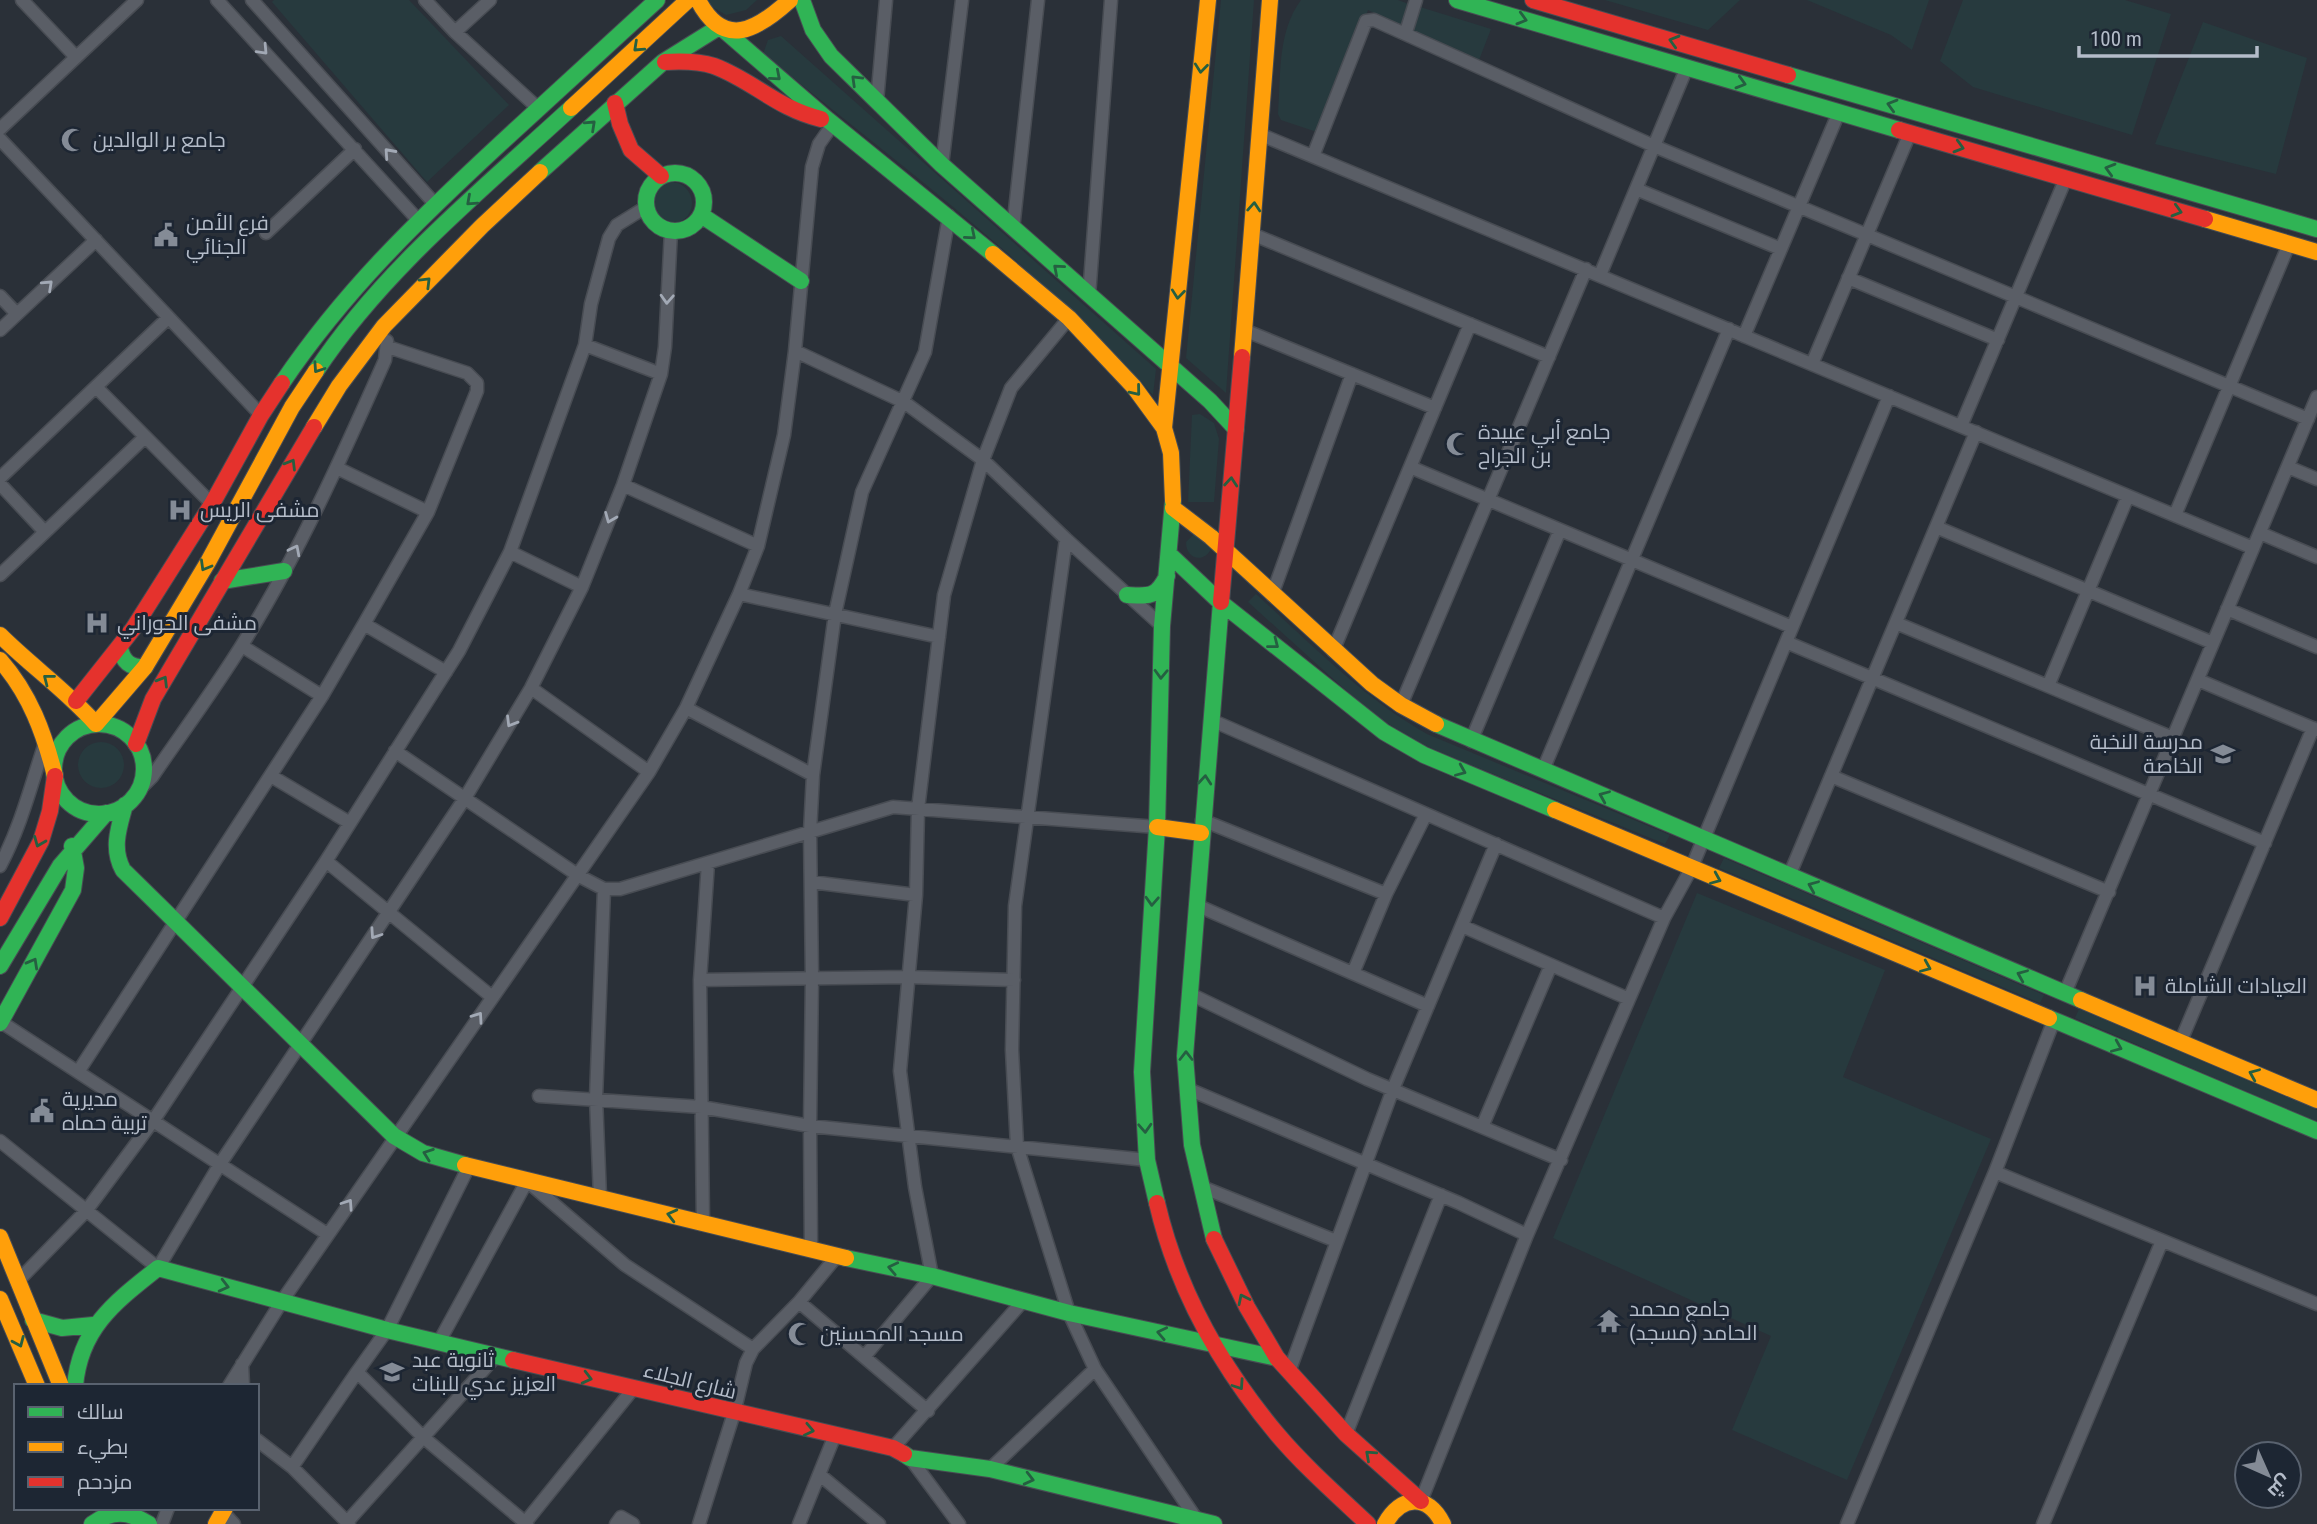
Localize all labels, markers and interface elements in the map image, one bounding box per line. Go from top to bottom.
one-way arrow [1516,11,1528,26]
scale bar [2079,14,2258,58]
text: 100 m [2090,27,2142,51]
one-way arrow [1668,35,1680,50]
one-way arrow [633,38,646,51]
one-way arrow [255,42,268,55]
one-way arrow [1194,63,1209,74]
one-way arrow [768,67,781,80]
one-way arrow [1734,75,1746,90]
one-way arrow [851,76,864,89]
one-way arrow [1886,99,1898,113]
one-way arrow [583,121,596,134]
mosque icon: جامع بر الوالدين [59,126,87,154]
place label: جامع بر الوالدين [93,128,226,154]
one-way arrow [1953,139,1965,153]
one-way arrow [385,148,398,161]
one-way arrow [2105,162,2117,177]
one-way arrow [466,192,479,205]
one-way arrow [1246,201,1261,212]
one-way arrow [2171,203,2183,217]
place label: فرع الأمن الجنائي [186,211,269,263]
public building icon: فرع الأمن الجنائي [152,221,180,249]
one-way arrow [963,227,976,239]
one-way arrow [1053,265,1066,277]
one-way arrow [417,277,430,290]
one-way arrow [40,281,53,293]
one-way arrow [1171,289,1186,300]
one-way arrow [660,294,675,305]
one-way arrow [314,360,326,373]
one-way arrow [1128,383,1140,396]
place label: جامع أبي عبيدة بن الجراح [1478,419,1610,470]
mosque icon: جامع أبي عبيدة بن الجراح [1444,430,1472,458]
one-way arrow [283,459,296,472]
one-way arrow [1223,477,1238,488]
hospital icon: مشفى الريس [166,496,194,524]
place label: مشفى الريس [200,498,320,523]
one-way arrow [605,511,619,523]
one-way arrow [287,544,301,557]
one-way arrow [200,558,213,571]
hospital icon: مشفى الحوراني [83,609,111,637]
place label: مشفى الحوراني [117,611,257,639]
one-way arrow [1267,635,1279,648]
one-way arrow [1153,669,1169,680]
one-way arrow [44,675,56,688]
one-way arrow [155,676,168,689]
one-way arrow [507,714,520,727]
place label: مدرسة النخبة الخاصة [2090,730,2203,778]
school or university icon: مدرسة النخبة الخاصة [2209,740,2237,768]
one-way arrow [1455,762,1467,776]
one-way arrow [1197,775,1212,786]
one-way arrow [1599,790,1611,804]
one-way arrow [34,835,48,847]
one-way arrow [1709,871,1721,885]
one-way arrow [1808,880,1820,894]
one-way arrow [1145,896,1160,907]
one-way arrow [370,926,383,939]
one-way arrow [25,958,38,970]
one-way arrow [1918,959,1931,973]
one-way arrow [2017,969,2029,983]
hospital icon: العيادات الشاملة [2131,972,2159,1000]
place label: العيادات الشاملة [2165,974,2307,998]
one-way arrow [470,1012,482,1025]
one-way arrow [2110,1039,2123,1053]
one-way arrow [1178,1050,1194,1061]
one-way arrow [2249,1068,2261,1082]
place label: مديرية تربية حماه [62,1087,147,1135]
public building icon: مديرية تربية حماه [28,1097,56,1125]
one-way arrow [1137,1123,1152,1134]
one-way arrow [422,1148,434,1162]
one-way arrow [340,1199,352,1212]
one-way arrow [666,1209,678,1223]
one-way arrow [887,1262,899,1277]
one-way arrow [218,1278,230,1292]
one-way arrow [1237,1294,1251,1306]
place label: جامع محمد الحامد (مسجد) [1629,1297,1758,1345]
temple icon: جامع محمد الحامد (مسجد) [1595,1307,1623,1335]
mosque icon: مسجد المحسنين [786,1320,814,1348]
place label: مسجد المحسنين [820,1322,964,1347]
one-way arrow [1156,1327,1168,1342]
one-way arrow [10,1336,24,1348]
place label: ثانوية عبد العزيز عدي للبنات [412,1348,556,1400]
school or university icon: ثانوية عبد العزيز عدي للبنات [378,1358,406,1386]
street label: شارع الجلاء [640,1358,739,1406]
one-way arrow [581,1370,593,1384]
one-way arrow [1231,1377,1244,1390]
legend [14,1384,259,1510]
text: سالك [77,1400,124,1424]
one-way arrow [803,1421,815,1436]
text: بطيء [77,1435,128,1463]
north arrow [2233,1440,2303,1510]
one-way arrow [1365,1451,1378,1464]
text: مزدحم [77,1470,132,1496]
text: ش [2263,1470,2296,1503]
one-way arrow [1023,1471,1035,1485]

